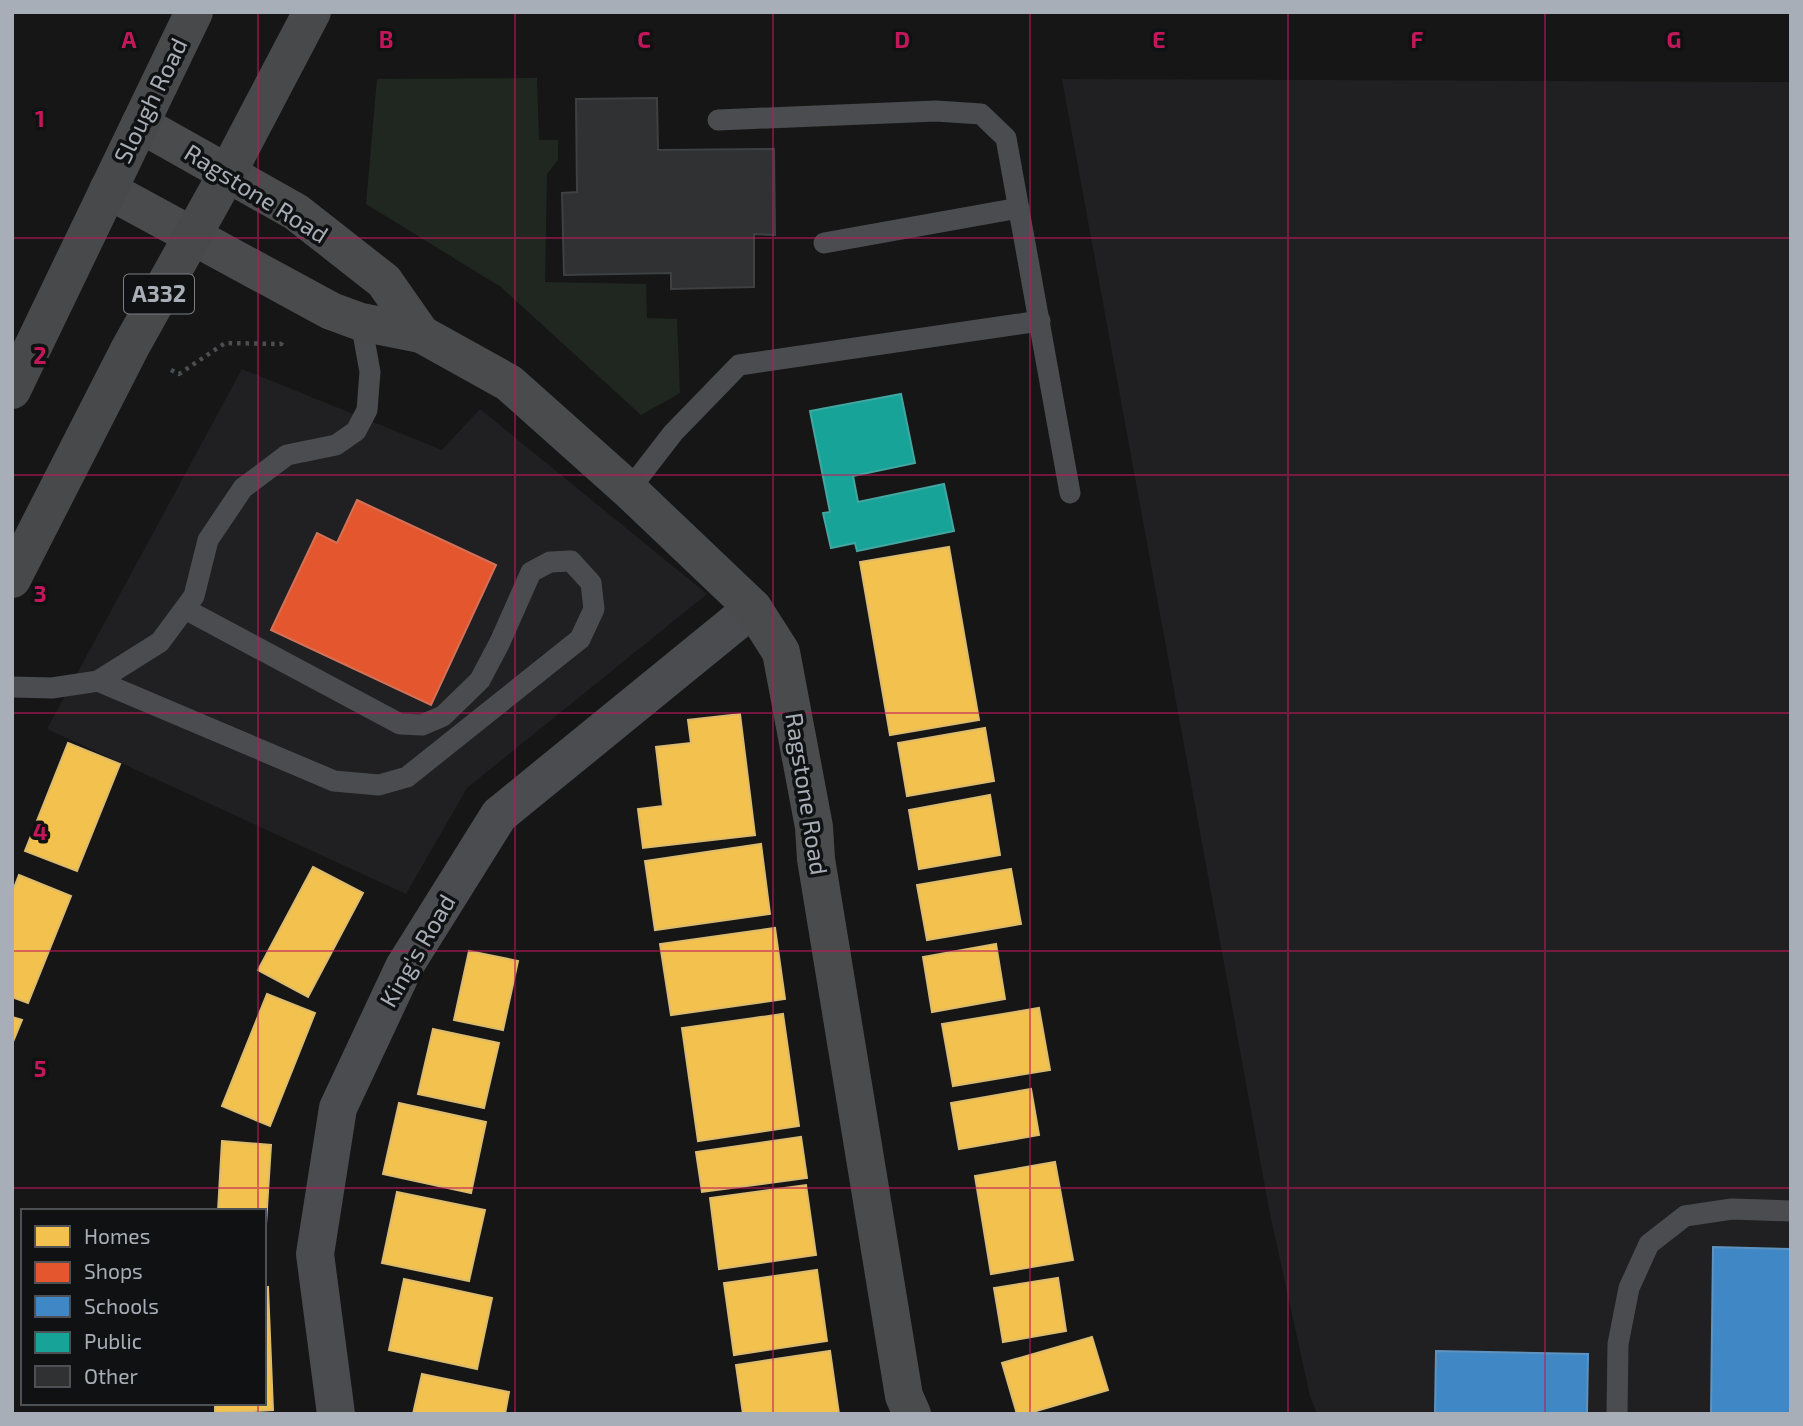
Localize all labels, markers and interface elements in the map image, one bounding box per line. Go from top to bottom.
text: A [121,25,137,53]
text: B [379,25,393,53]
text: C [637,25,651,53]
text: D [894,25,910,53]
text: E [1152,25,1166,53]
text: F [1411,25,1424,53]
text: G [1667,25,1681,53]
street label: Slough Road [107,33,192,168]
text: 1 [35,104,45,132]
street label: Ragstone Road [180,137,334,248]
road number: A332 [124,274,194,314]
text: 2 [33,341,47,369]
text: 3 [33,579,47,607]
street label: Ragstone Road [780,711,835,877]
text: 4 [33,817,47,845]
street label: King's Road [373,889,461,1012]
text: 5 [34,1054,46,1082]
legend [21,1209,266,1405]
text: Homes [84,1223,150,1248]
text: Shops [84,1258,143,1283]
text: Schools [84,1293,159,1318]
text: Public [84,1328,142,1353]
text: Other [84,1363,139,1388]

